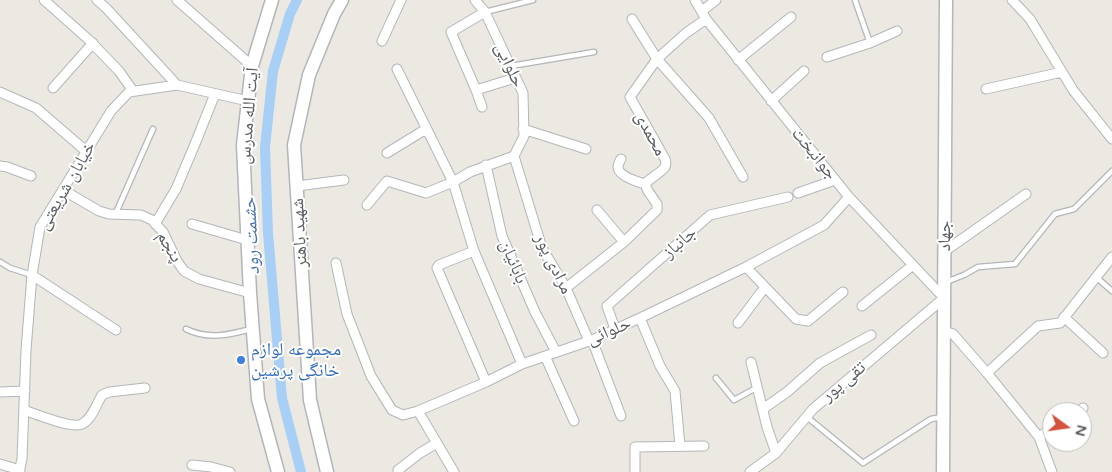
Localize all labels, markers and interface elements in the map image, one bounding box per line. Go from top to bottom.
street label: حلوایی [489,39,529,91]
street label: آیت الله مدرس [234,67,264,165]
street label: محمدی [629,108,671,160]
street label: جوانبخت [786,123,842,185]
street label: خیابان شریعتی [33,138,101,234]
water label: حشمت رود [239,197,265,275]
street label: شهید باهنر [287,198,313,268]
street label: جهاد [934,221,956,251]
street label: جانباز [659,222,701,264]
street label: پنجم [151,227,187,267]
street label: مرادی پور [529,230,577,298]
street label: بابائیان [494,237,532,287]
street label: حلوائی [584,313,634,351]
place label: مجموعه لوازم خانگی پرشین [251,339,341,382]
marker: مجموعه لوازم خانگی پرشین [235,354,247,366]
street label: تقی پور [817,357,871,407]
north arrow [1042,402,1092,452]
text: N [1071,423,1091,438]

